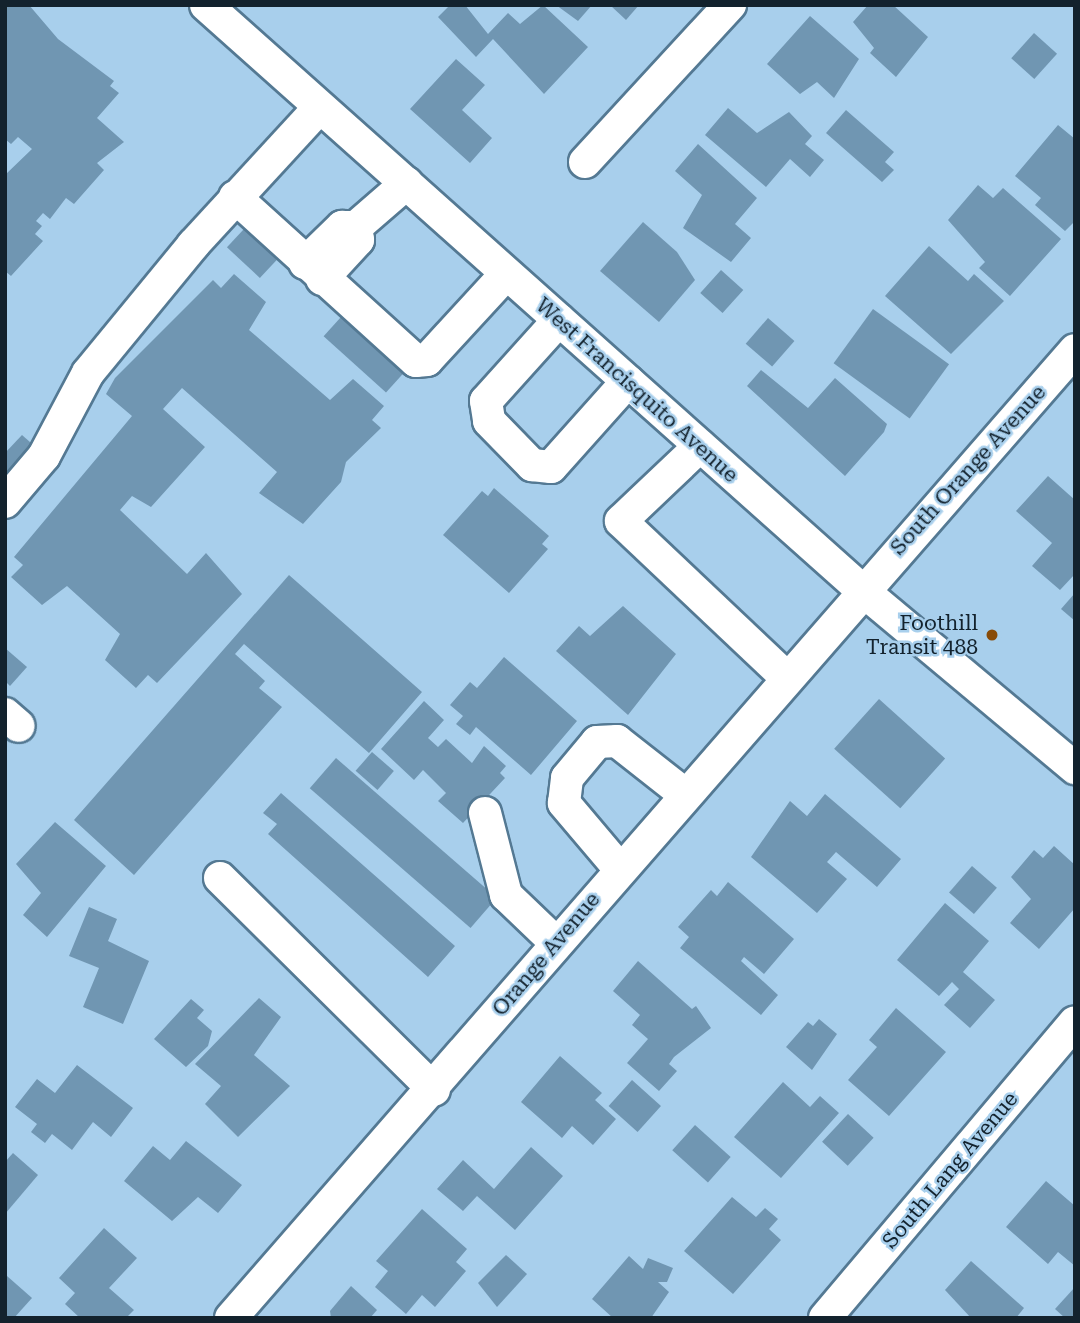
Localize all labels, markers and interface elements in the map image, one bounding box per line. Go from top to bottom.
street label: West Francisquito Avenue [531,292,743,488]
street label: South Orange Avenue [885,380,1051,560]
place label: Foothill Transit 488 [866,610,978,660]
marker: Foothill Transit 488 [984,627,1000,643]
street label: Orange Avenue [487,887,605,1021]
street label: South Lang Avenue [877,1087,1023,1253]

